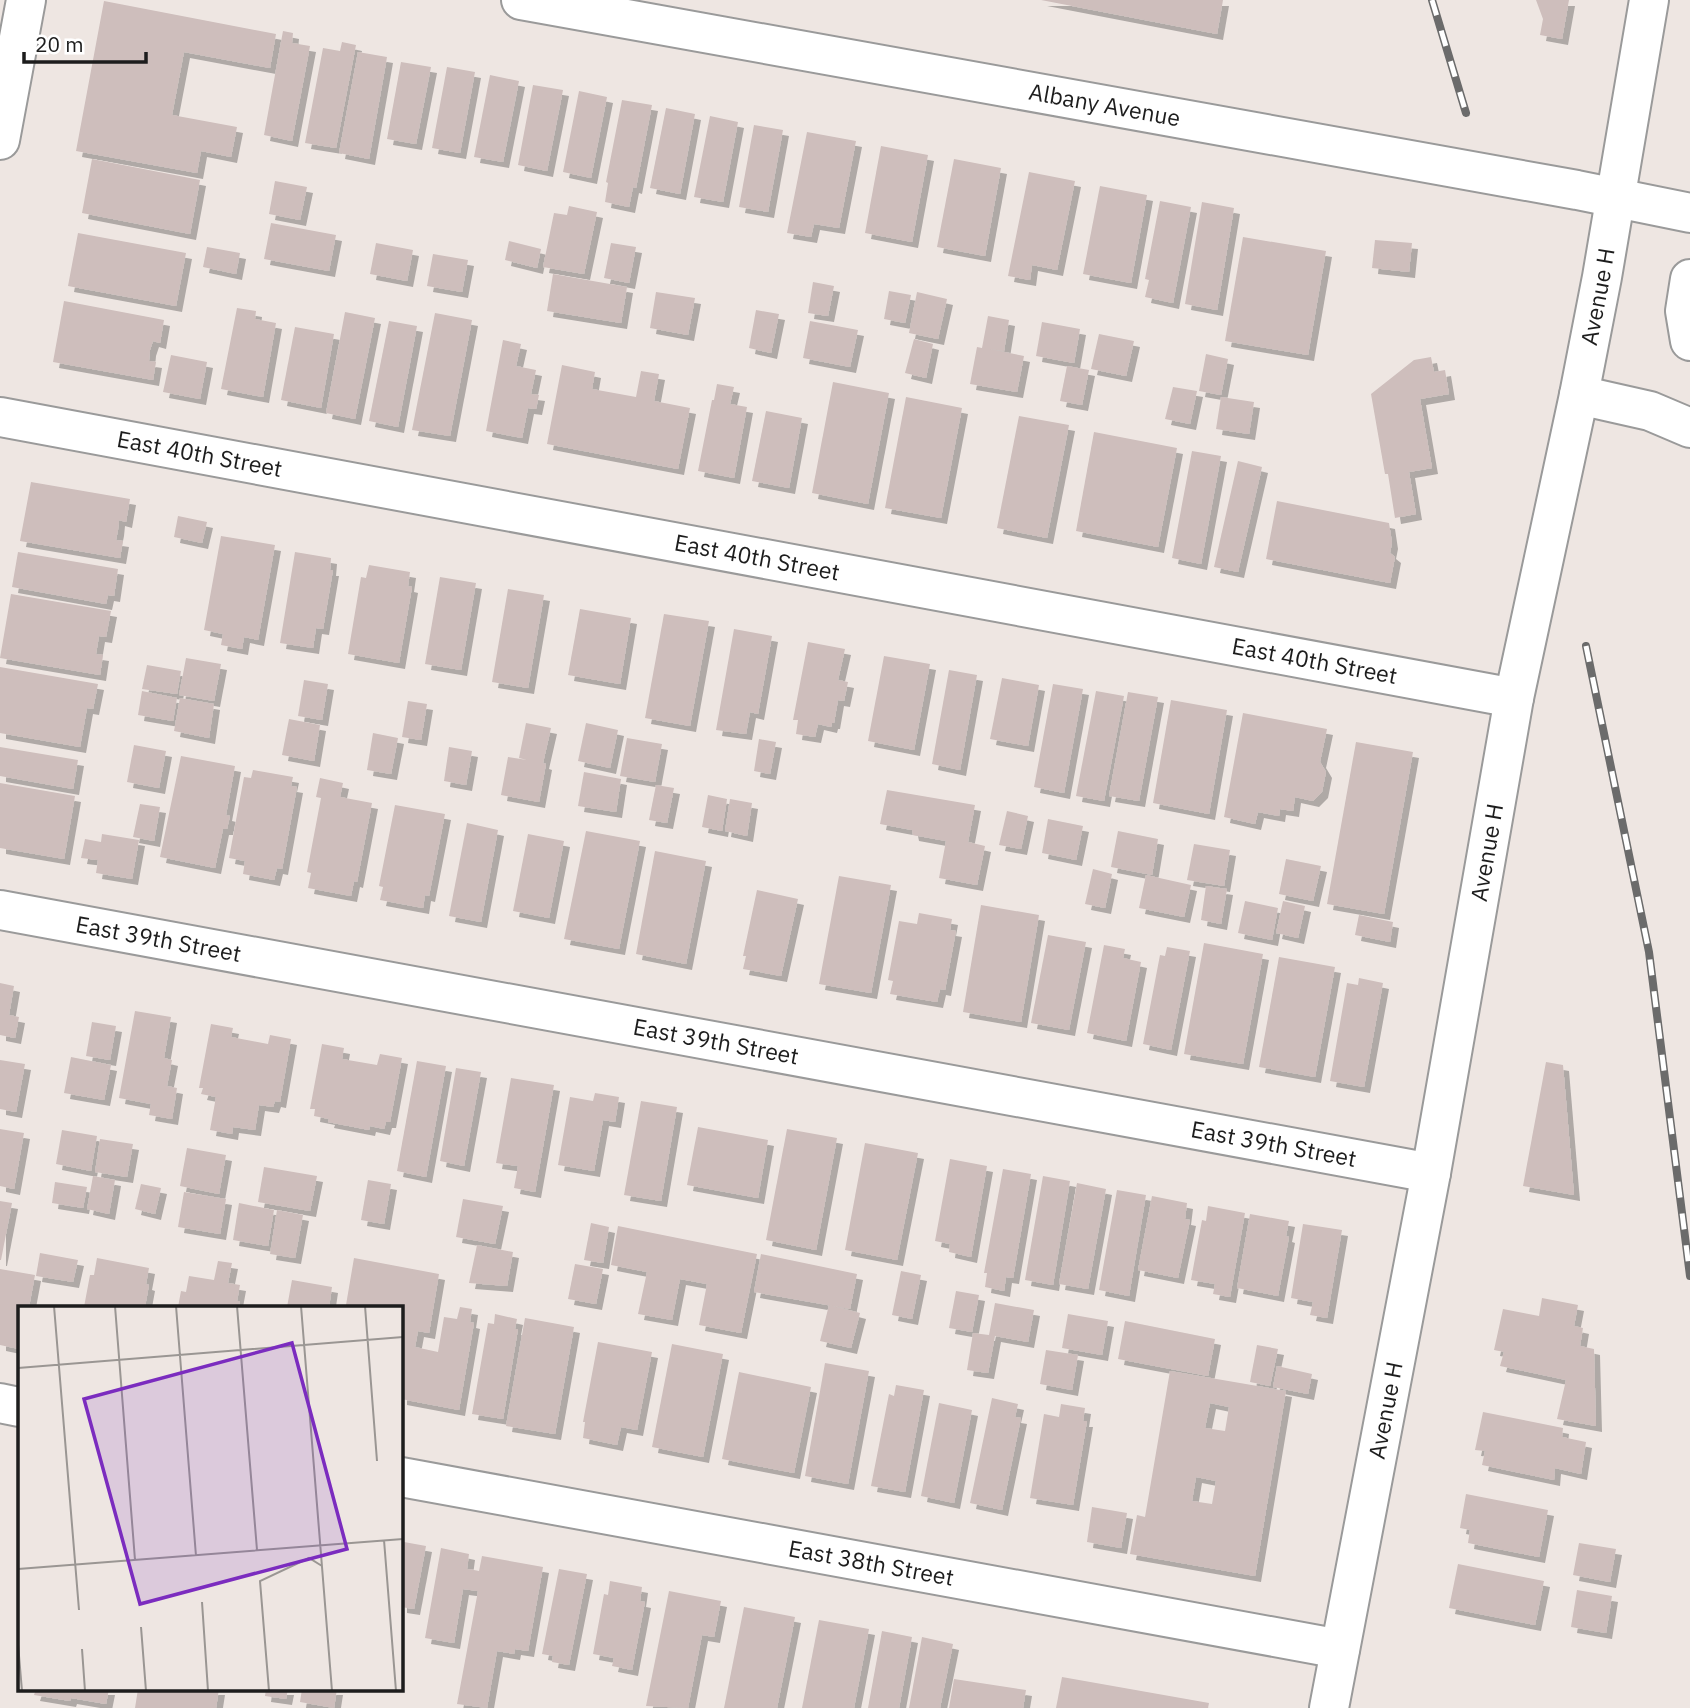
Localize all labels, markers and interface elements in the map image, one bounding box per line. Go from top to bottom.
scale bar [24,21,147,65]
text: 20 m [35,30,84,58]
street label: Albany Avenue [1027,76,1183,132]
street label: Avenue H [1573,245,1621,348]
street label: East 40th Street [115,423,285,483]
street label: East 40th Street [672,526,842,587]
street label: East 40th Street [1230,630,1400,690]
street label: Avenue H [1463,801,1509,903]
street label: East 39th Street [73,908,244,968]
street label: East 39th Street [631,1011,801,1071]
street label: East 39th Street [1189,1113,1359,1173]
inset map [18,1306,402,1690]
street label: Avenue H [1361,1359,1409,1461]
street label: East 38th Street [786,1532,957,1592]

